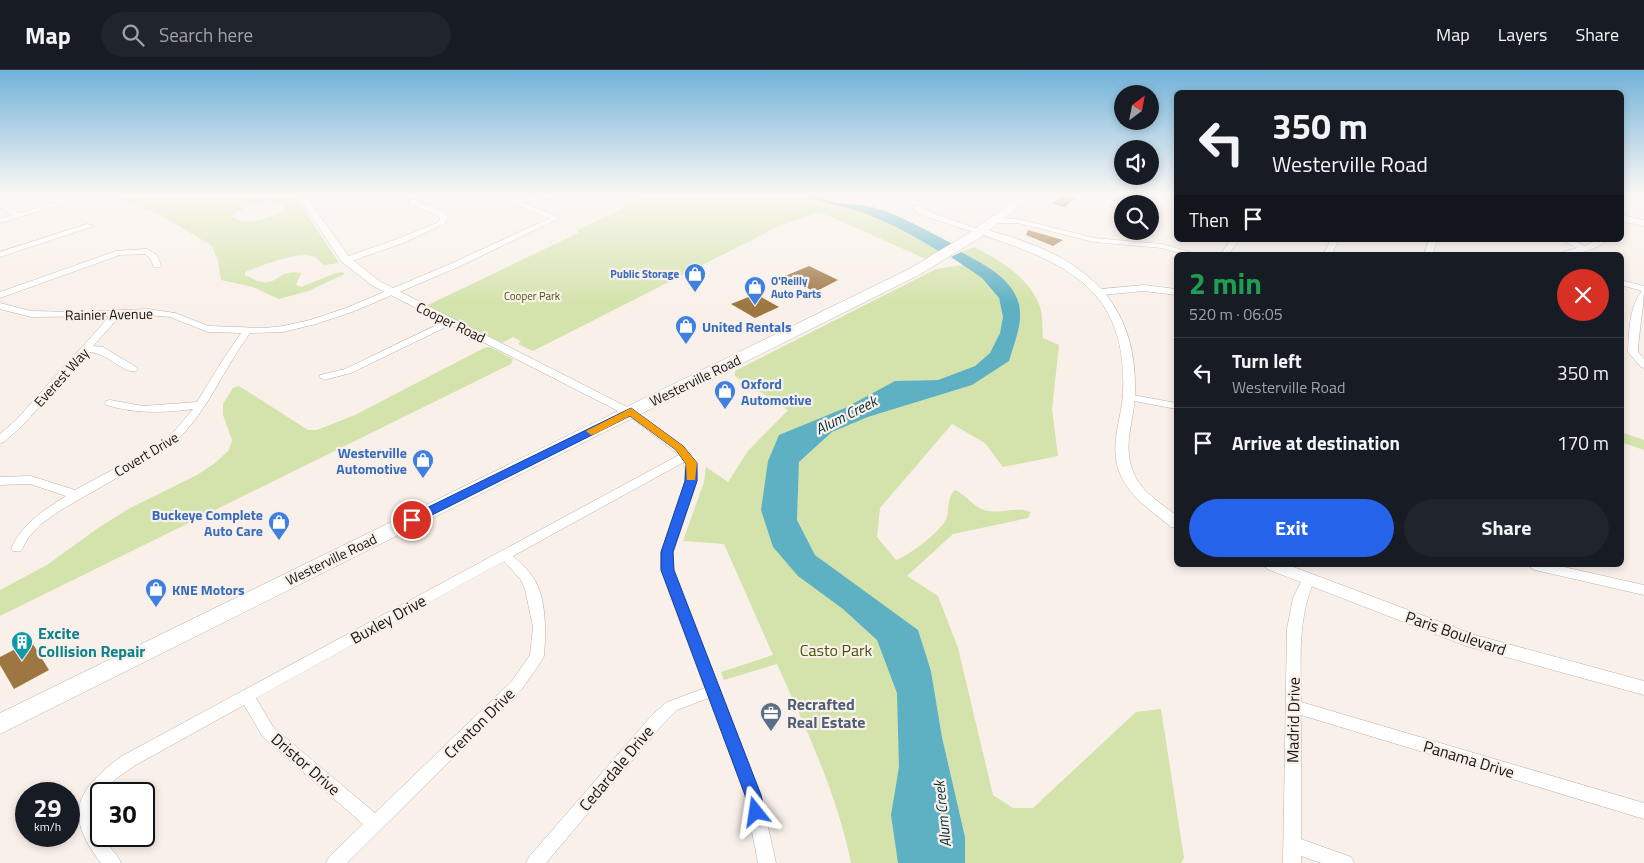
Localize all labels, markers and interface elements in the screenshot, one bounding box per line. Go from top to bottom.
search box [101,12,451,57]
text: Map [25,17,71,53]
text: Search here [159,20,253,49]
icon: search [119,21,147,49]
text: Map [1436,21,1470,48]
text: Layers [1498,21,1547,48]
text: Share [1575,21,1619,48]
north arrow [1114,85,1159,130]
map controls [1114,85,1159,240]
text: 350 m [1272,99,1368,153]
icon: left [1189,110,1254,175]
button: sound [1114,140,1159,185]
text: Westerville Road [1272,147,1428,181]
button: search [1114,195,1159,240]
text: Then [1189,205,1229,234]
icon: arrive [1239,205,1267,233]
text: 2 min [1189,260,1262,306]
shop icon: Public Storage [683,262,707,293]
place label: Public Storage [610,266,679,282]
button: close [1557,269,1609,321]
place label: O'Reilly Auto Parts [771,273,821,302]
shop icon: O'Reilly Auto Parts [743,275,767,306]
park label: Cooper Park [504,288,561,304]
street label: Cooper Road [413,296,489,348]
text: 520 m · 06:05 [1189,302,1283,326]
street label: Rainier Avenue [65,303,153,325]
shop icon: United Rentals [674,314,698,345]
place label: United Rentals [702,316,792,337]
street label: Everest Way [29,343,94,411]
text: Turn left [1232,346,1302,375]
street label: Westerville Road [646,349,744,411]
text: 350 m [1557,358,1609,387]
icon: left [1189,359,1217,387]
place label: Oxford Automotive [741,373,812,410]
text: Westerville Road [1232,375,1345,399]
shop icon: Oxford Automotive [713,379,737,410]
water label: Alum Creek [811,389,883,440]
street label: Covert Drive [110,426,182,482]
text: Arrive at destination [1232,428,1400,457]
text: 170 m [1557,428,1609,457]
icon: arrive [1189,429,1217,457]
place label: Westerville Automotive [336,442,407,479]
shop icon: Westerville Automotive [411,448,435,479]
pin [391,499,433,541]
button: Exit [1189,499,1394,557]
button: Share [1404,499,1609,557]
place label: Buckeye Complete Auto Care [152,504,263,541]
icon: arrive [398,506,426,534]
shop icon: Buckeye Complete Auto Care [267,510,291,541]
street label: Westerville Road [282,528,380,590]
shop icon: KNE Motors [144,577,168,608]
place label: KNE Motors [172,579,245,600]
street label: Buxley Drive [346,588,430,650]
street label: Paris Boulevard [1402,605,1510,661]
place label: Excite Collision Repair [38,621,145,663]
building icon: Excite Collision Repair [10,630,34,661]
park label: Casto Park [800,638,873,662]
street label: Madrid Drive [1280,677,1306,763]
street label: Crenton Drive [438,682,520,764]
place label: Recrafted Real Estate [787,692,865,734]
office icon: Recrafted Real Estate [759,701,783,732]
street label: Cedardale Drive [573,720,659,816]
street label: Dristor Drive [266,727,346,801]
street label: Panama Drive [1421,734,1517,784]
water label: Alum Creek [927,777,957,848]
speed limit sign: 30 [90,782,155,847]
position arrow [729,785,781,837]
text: 29 [33,789,62,827]
text: km/h [34,817,61,836]

